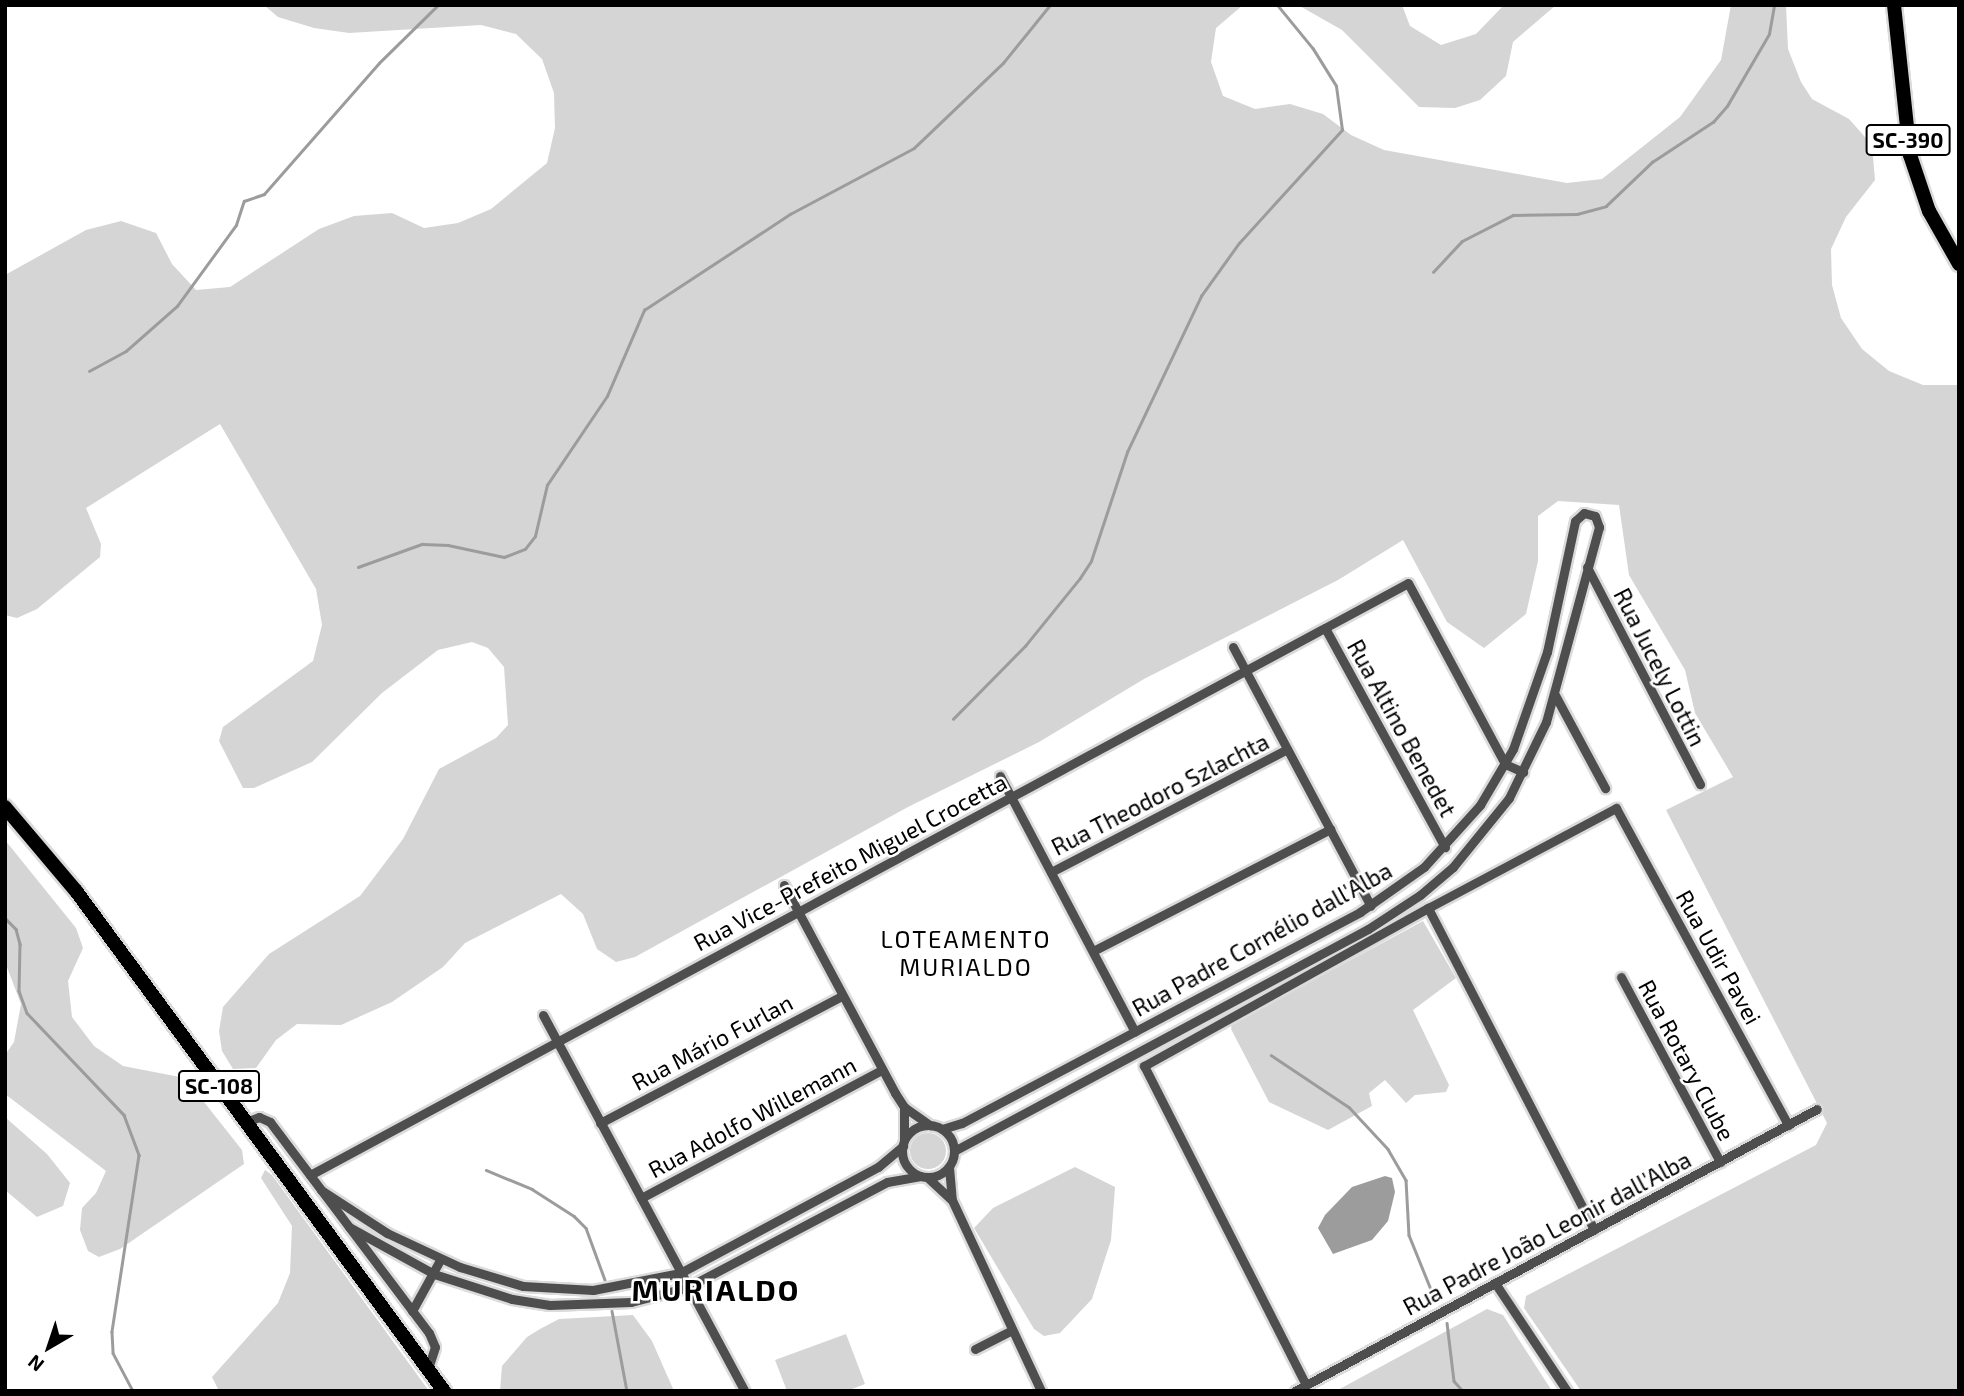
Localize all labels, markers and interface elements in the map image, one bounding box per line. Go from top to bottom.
road number: SC-390 [1864,122,1952,158]
street label: Rua Jucely Lottin [1608,583,1712,751]
street label: Rua Altino Benedet [1342,634,1462,822]
street label: Rua Theodoro Szlachta [1047,727,1273,861]
street label: Rua Vice-Prefeito Miguel Crocetta [688,767,1012,957]
street label: Rua Padre Cornélio dall'Alba [1127,856,1397,1022]
street label: Rua Udir Pavei [1671,885,1767,1029]
district label: LOTEAMENTO MURIALDO [882,925,1050,981]
street label: Rua Rotary Clube [1633,975,1741,1145]
street label: Rua Mário Furlan [627,988,797,1096]
street label: Rua Adolfo Willemann [643,1050,861,1184]
road number: SC-108 [177,1068,261,1104]
street label: Rua Padre João Leonir dall'Alba [1398,1145,1696,1321]
district label: MURIALDO [633,1271,799,1307]
north arrow [14,1312,84,1382]
text: N [23,1350,48,1377]

